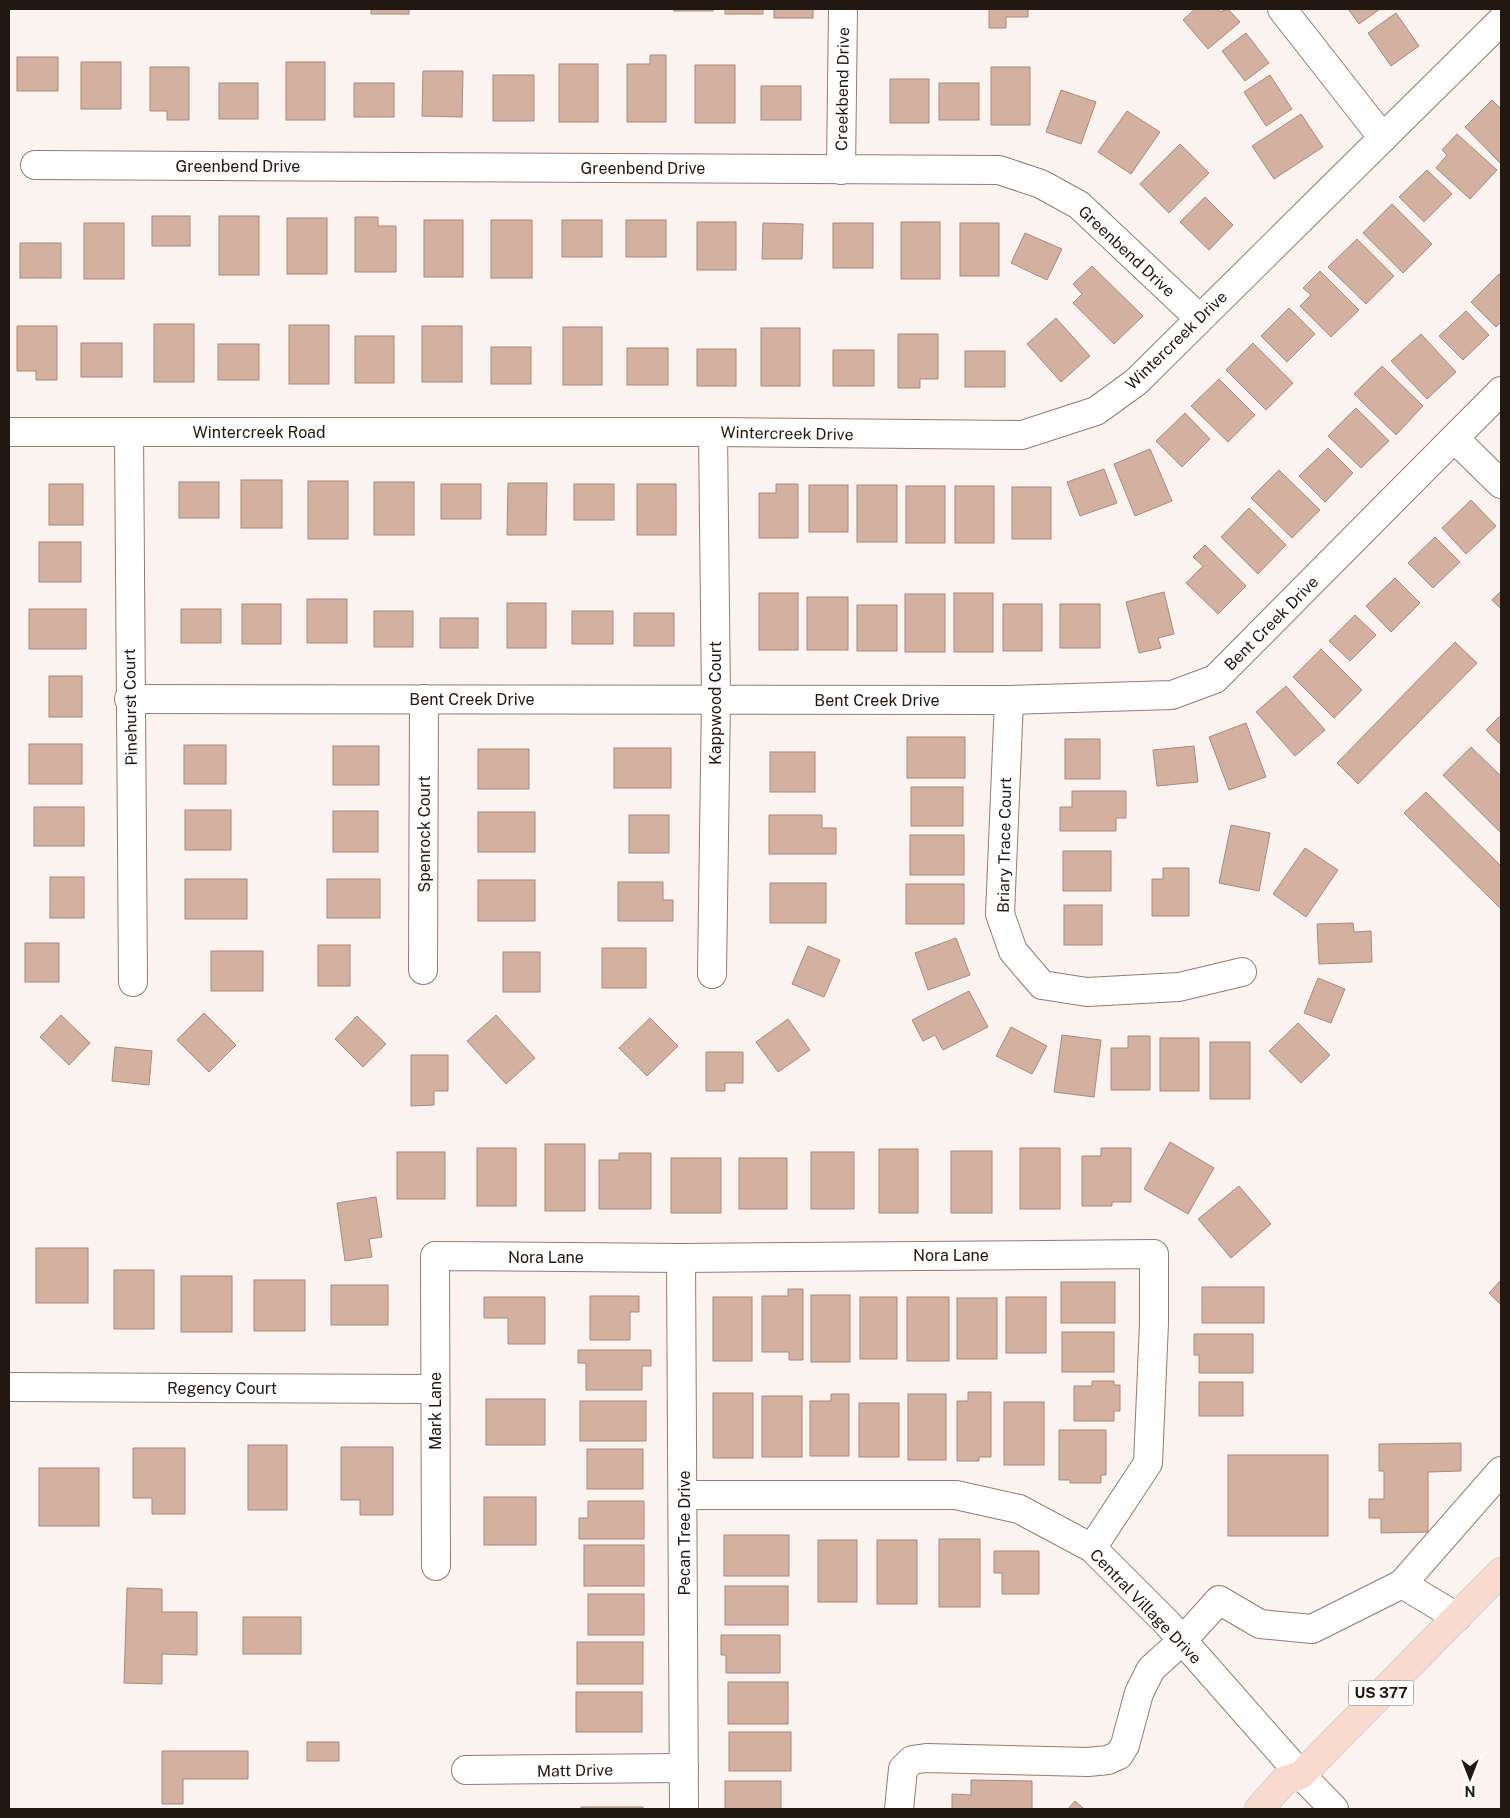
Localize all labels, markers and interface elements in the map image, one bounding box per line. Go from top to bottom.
street label: Creekbend Drive [832,27,853,151]
street label: Greenbend Drive [176,157,300,176]
street label: Greenbend Drive [581,159,705,178]
street label: Greenbend Drive [1075,202,1179,301]
street label: Wintercreek Drive [1122,287,1231,394]
street label: Wintercreek Road [192,423,326,442]
street label: Wintercreek Drive [720,423,854,444]
street label: Bent Creek Drive [1220,572,1322,674]
street label: Kappwood Court [706,641,725,765]
street label: Pinehurst Court [120,648,141,766]
street label: Bent Creek Drive [409,690,535,709]
street label: Bent Creek Drive [814,691,940,710]
street label: Spenrock Court [415,776,434,892]
street label: Briary Trace Court [994,777,1015,913]
street label: Nora Lane [913,1246,989,1265]
street label: Nora Lane [508,1248,584,1267]
street label: Mark Lane [426,1372,445,1450]
street label: Regency Court [167,1379,277,1398]
street label: Pecan Tree Drive [675,1471,694,1595]
street label: Central Village Drive [1086,1545,1205,1668]
road number: US 377 [1348,1680,1414,1706]
north arrow [1445,1753,1495,1803]
street label: Matt Drive [537,1760,613,1781]
text: N [1465,1783,1475,1799]

